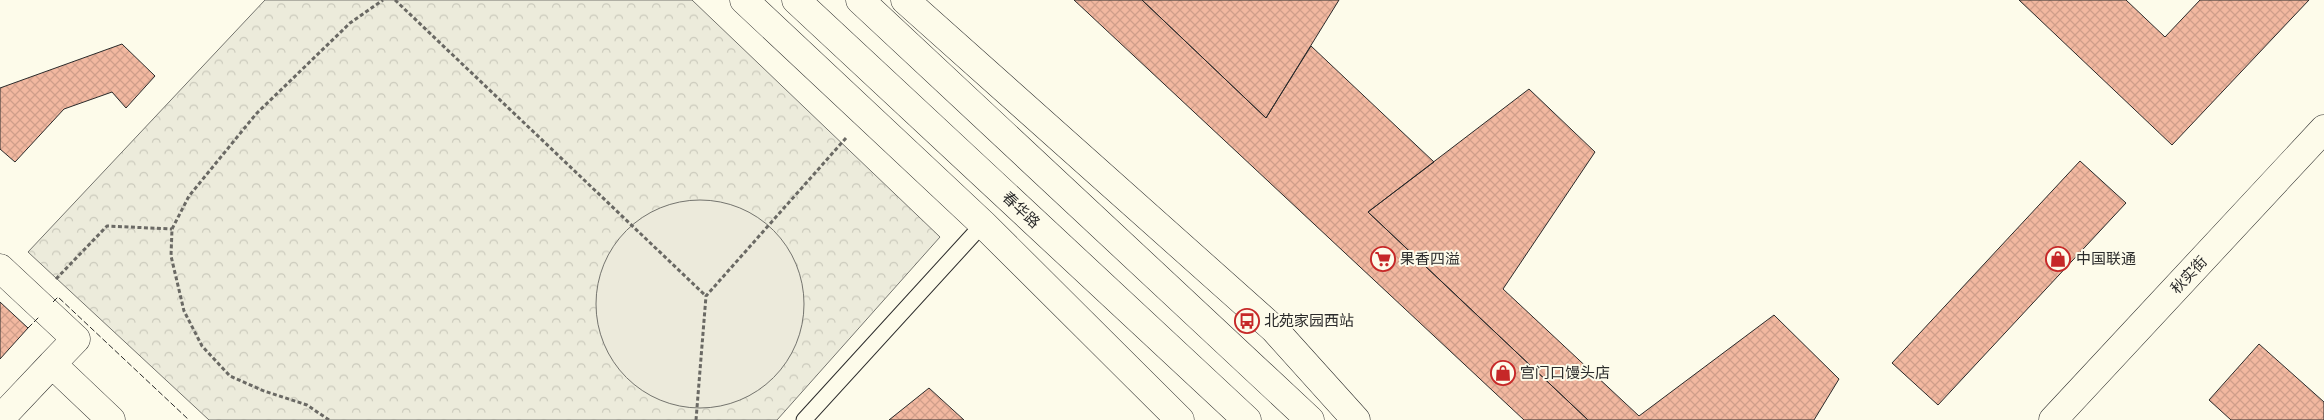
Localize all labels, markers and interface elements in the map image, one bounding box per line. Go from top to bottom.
street label: 春华路 [998,188,1044,232]
supermarket icon: 果香四溢 [1370,246,1396,272]
shop icon: 中国联通 [2045,246,2071,272]
place label: 果香四溢 [1400,250,1460,268]
place label: 中国联通 [2076,250,2136,268]
street label: 秋实街 [2167,252,2211,298]
bus stop icon: 北苑家园西站 [1234,308,1260,334]
place label: 北苑家园西站 [1264,312,1354,330]
shop icon: 宫门口馒头店 [1490,360,1516,386]
place label: 宫门口馒头店 [1520,364,1610,382]

